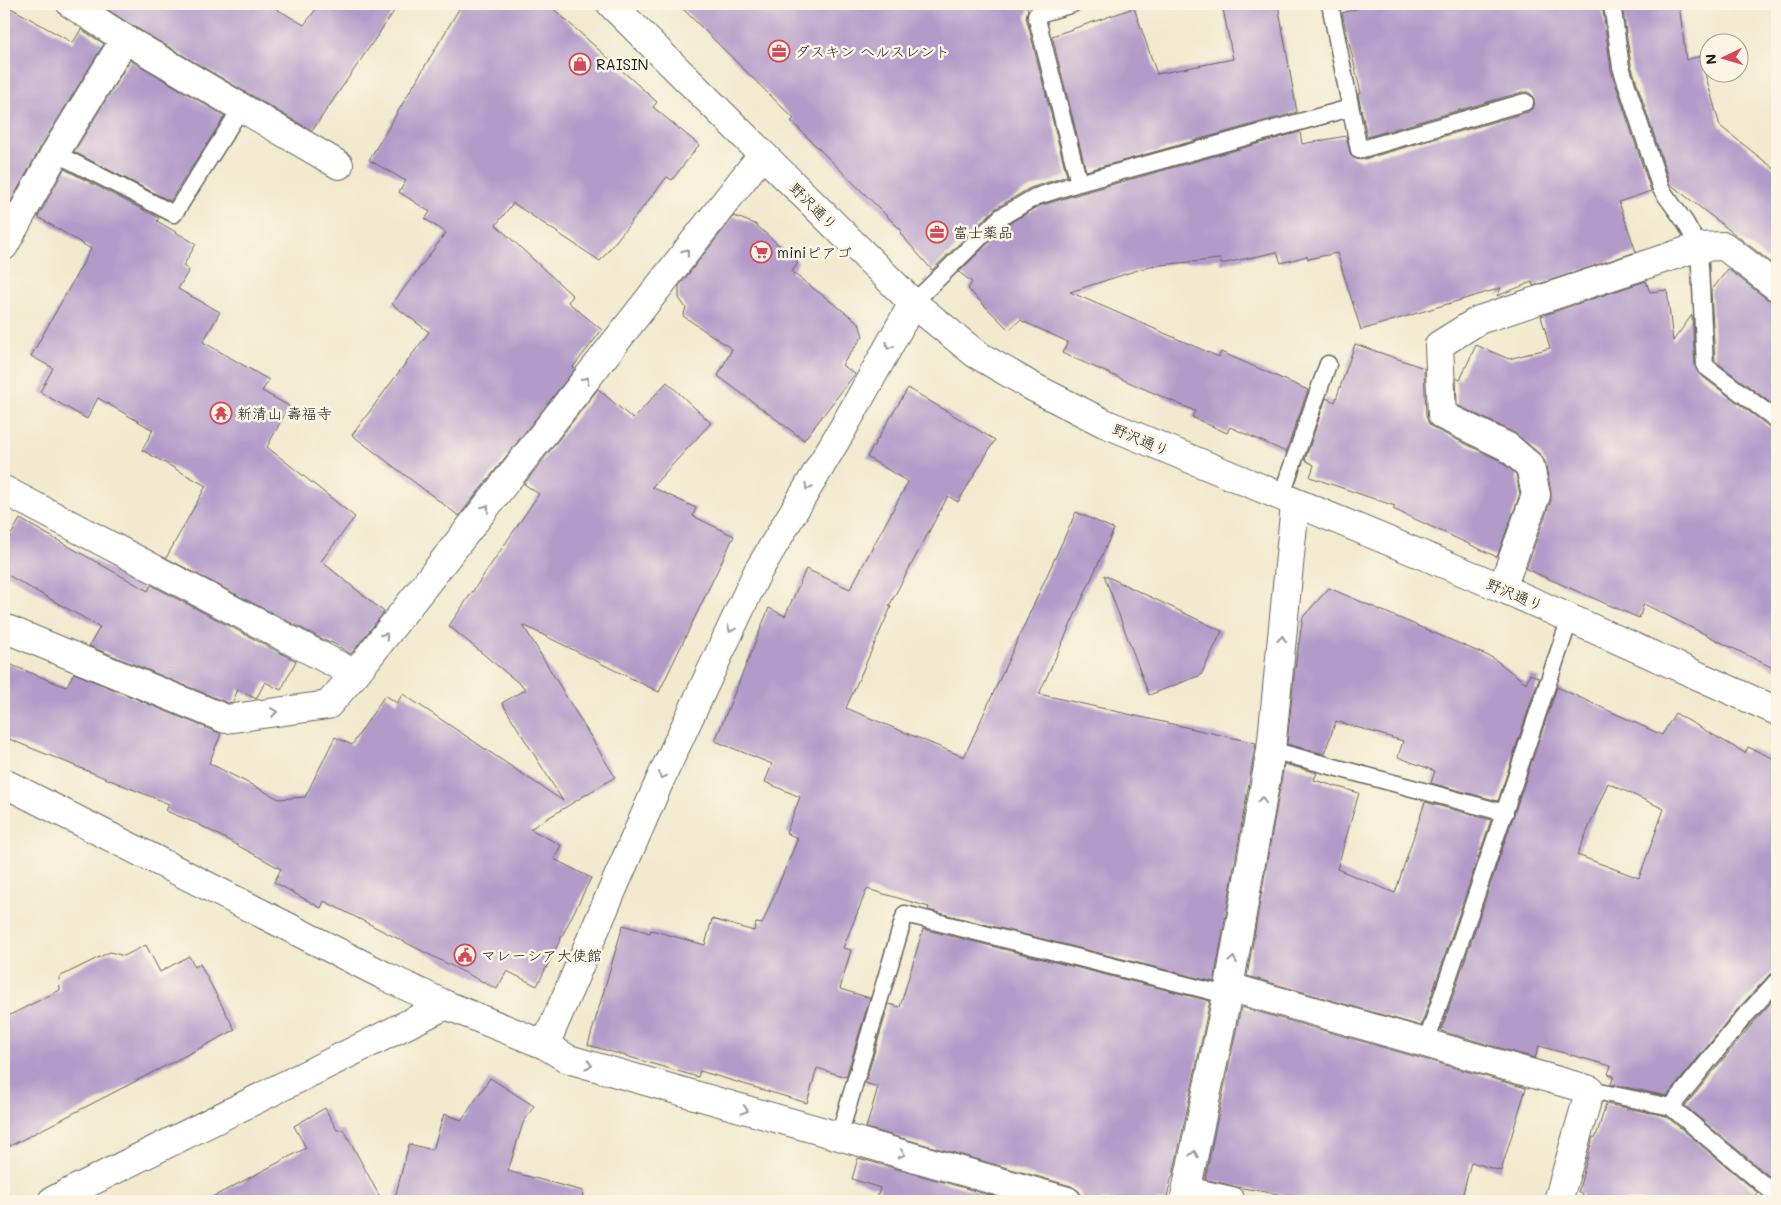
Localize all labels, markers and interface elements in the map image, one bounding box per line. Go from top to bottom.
north arrow [1698,32,1748,82]
office icon: ダスキン ヘルスレント [767,39,791,63]
place label: ダスキン ヘルスレント [795,41,950,61]
shop icon: RAISIN [568,52,592,76]
text: N [1701,53,1720,65]
place label: RAISIN [596,54,649,74]
street label: 野沢通り [786,178,842,234]
office icon: 富士薬品 [925,220,949,244]
place label: 富士薬品 [953,222,1013,242]
supermarket icon: miniピアゴ [749,240,773,264]
place label: miniピアゴ [777,242,851,262]
one-way arrow [681,249,690,258]
one-way arrow [885,340,895,349]
one-way arrow [580,377,589,386]
temple icon: 新清山 壽福寺 [209,401,233,425]
place label: 新清山 壽福寺 [237,403,332,423]
street label: 野沢通り [1109,418,1173,460]
one-way arrow [805,481,815,490]
one-way arrow [480,505,488,514]
street label: 野沢通り [1483,573,1547,615]
one-way arrow [727,624,737,633]
one-way arrow [380,633,388,642]
one-way arrow [1276,635,1287,643]
one-way arrow [270,708,279,718]
one-way arrow [657,771,668,780]
one-way arrow [1257,796,1267,805]
public building icon: マレーシア大使館 [453,943,477,967]
place label: マレーシア大使館 [481,945,602,965]
one-way arrow [1228,956,1238,965]
one-way arrow [584,1060,592,1070]
one-way arrow [741,1104,749,1114]
one-way arrow [897,1148,906,1159]
one-way arrow [1188,1149,1199,1158]

